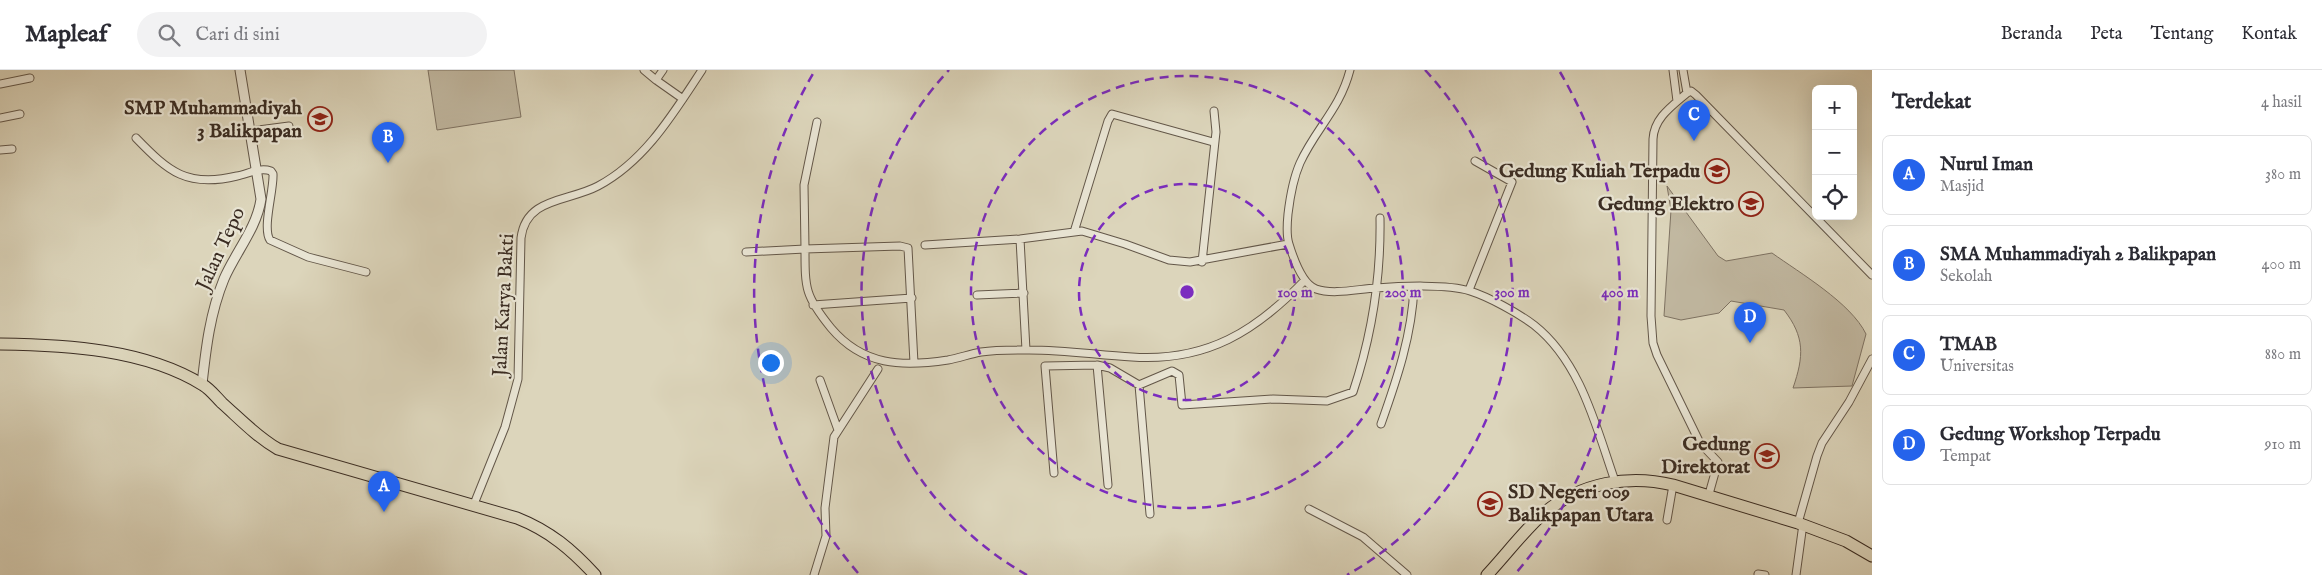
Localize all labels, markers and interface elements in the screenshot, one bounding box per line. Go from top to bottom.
search box [137,12,487,57]
text: Mapleaf [25,19,107,50]
icon: search [155,21,183,49]
text: Cari di sini [195,23,280,47]
text: Beranda [2001,23,2062,46]
text: Peta [2090,23,2123,46]
text: Tentang [2151,23,2213,46]
text: Kontak [2241,23,2297,46]
map controls [1812,85,1857,220]
button: + [1812,85,1857,130]
text: Terdekat [1892,89,1971,116]
text: 4 hasil [2261,93,2302,113]
place label: SMP Muhammadiyah 3 Balikpapan [124,96,302,144]
pin: C [1678,100,1710,141]
school or university icon: SMP Muhammadiyah 3 Balikpapan [307,106,333,132]
pin: B [372,122,404,163]
button: − [1812,130,1857,175]
text: Nurul Iman [1940,153,2033,177]
school or university icon: Gedung Kuliah Terpadu [1704,158,1730,184]
place label: Gedung Kuliah Terpadu [1499,159,1701,184]
text: A [1904,165,1914,185]
text: 380 m [2265,165,2301,185]
button: locate [1812,175,1857,220]
text: Masjid [1940,177,1984,197]
school or university icon: Gedung Elektro [1738,191,1764,217]
place label: Gedung Elektro [1598,192,1734,217]
street label: Jalan Tepo [190,203,251,296]
street label: Jalan Karya Bakti [488,233,520,379]
text: SMA Muhammadiyah 2 Balikpapan [1940,243,2216,267]
text: B [1904,255,1914,275]
text: 400 m [2262,255,2301,275]
text: Sekolah [1940,267,1992,287]
centre of rings [1178,283,1196,301]
text: 100 m [1277,283,1313,302]
text: 200 m [1385,283,1422,302]
text: 300 m [1494,283,1530,302]
text: 400 m [1602,283,1639,302]
pin: D [1734,302,1766,343]
text: TMAB [1940,333,1997,357]
text: C [1903,345,1915,365]
text: 880 m [2265,345,2301,365]
your location [758,350,784,376]
text: Universitas [1940,357,2014,377]
text: Gedung Workshop Terpadu [1940,423,2161,447]
place label: Gedung Direktorat [1661,432,1751,480]
text: D [1903,435,1915,455]
text: 910 m [2264,435,2301,455]
school or university icon: Gedung Direktorat [1754,443,1780,469]
text: Tempat [1940,447,1991,467]
pin: A [368,471,400,512]
place label: SD Negeri 009 Balikpapan Utara [1508,480,1654,528]
school or university icon: SD Negeri 009 Balikpapan Utara [1477,491,1503,517]

